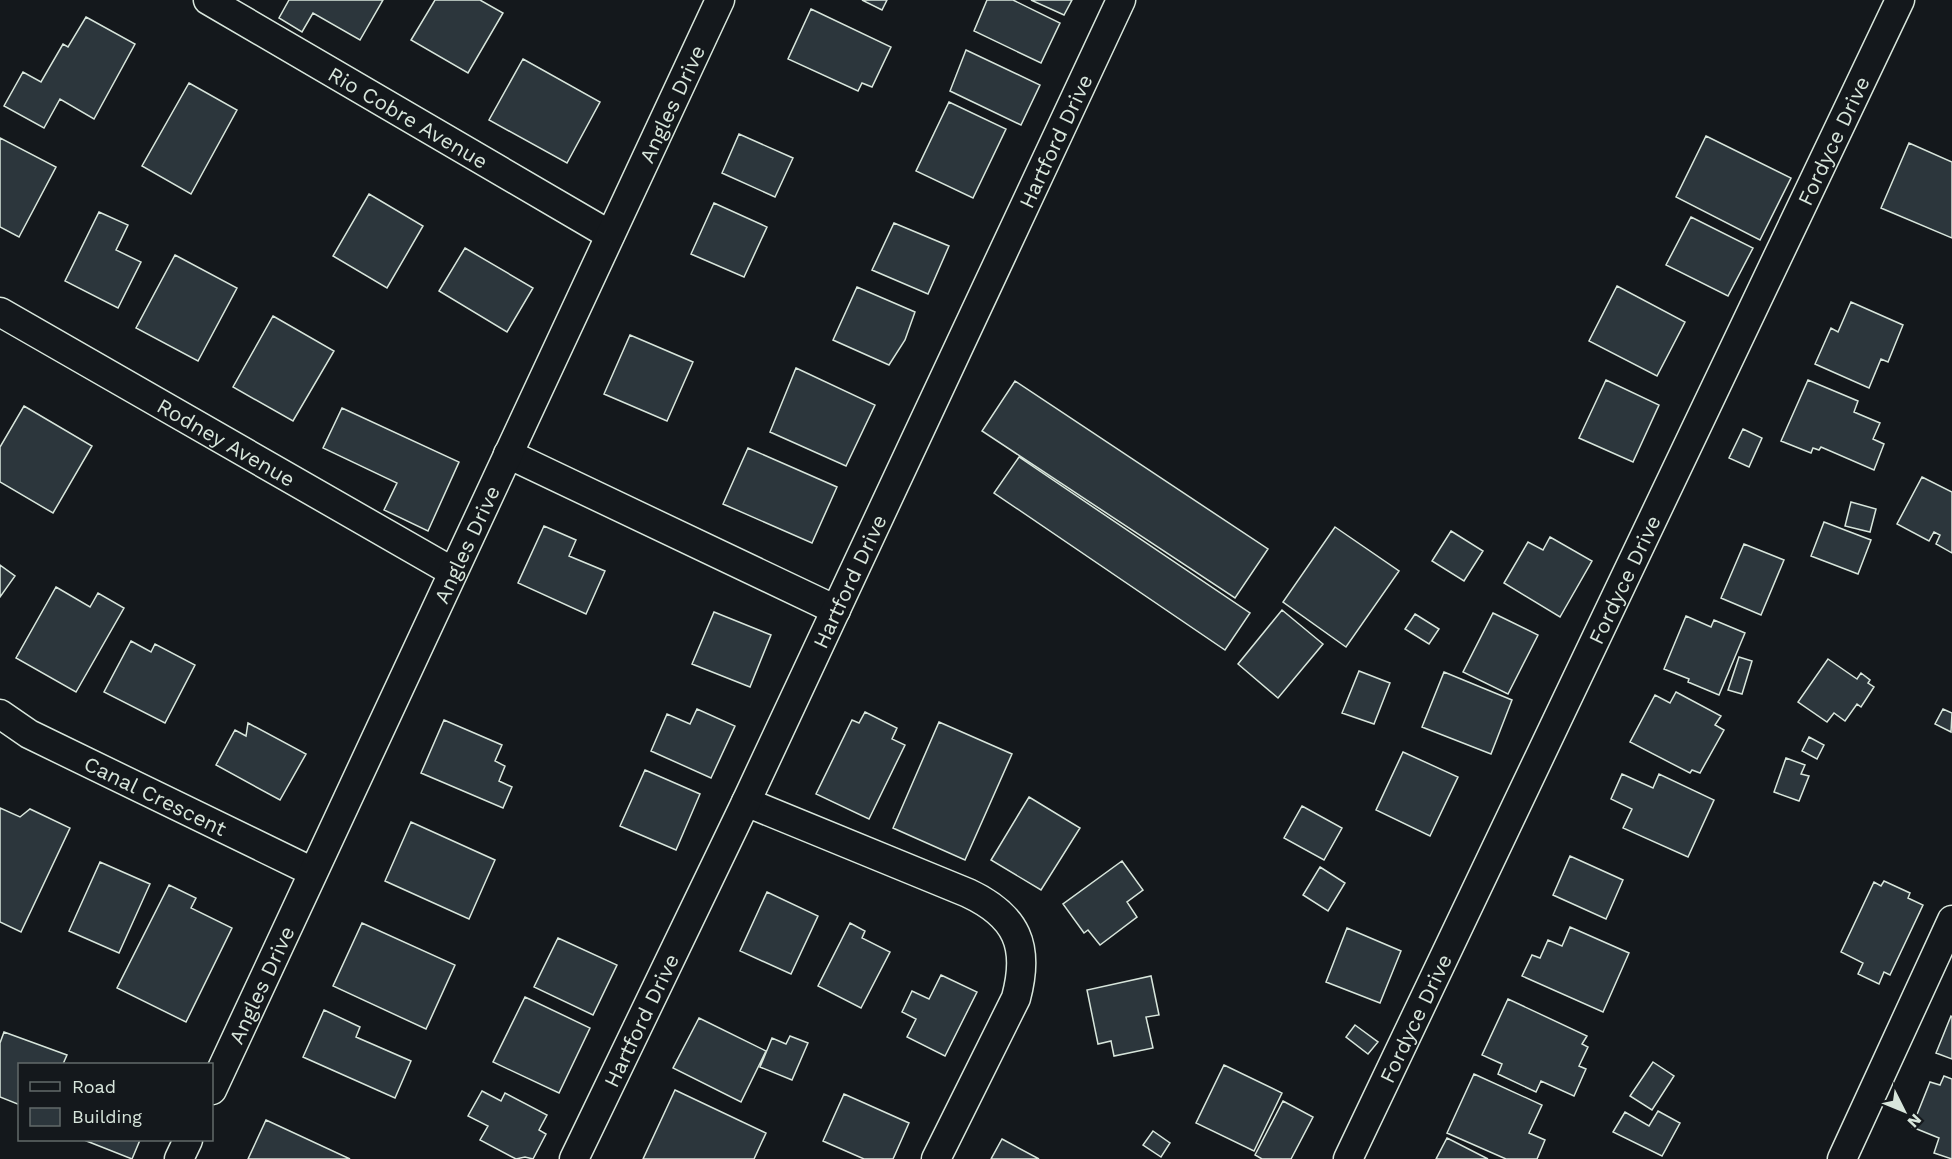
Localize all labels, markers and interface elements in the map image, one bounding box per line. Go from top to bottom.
street label: Angles Drive [633,41,710,167]
street label: Rio Cobre Avenue [324,61,492,173]
street label: Hartford Drive [1013,70,1097,212]
street label: Fordyce Drive [1792,72,1874,209]
street label: Rodney Avenue [153,393,300,491]
street label: Angles Drive [428,481,504,607]
street label: Hartford Drive [807,510,891,652]
street label: Fordyce Drive [1583,511,1665,648]
street label: Canal Crescent [80,750,231,841]
street label: Angles Drive [223,922,299,1048]
street label: Hartford Drive [598,950,684,1091]
street label: Fordyce Drive [1374,950,1456,1087]
legend [18,1063,213,1141]
text: Road [72,1076,116,1097]
north arrow [1874,1081,1934,1141]
text: Building [72,1106,142,1127]
text: N [1904,1110,1926,1132]

